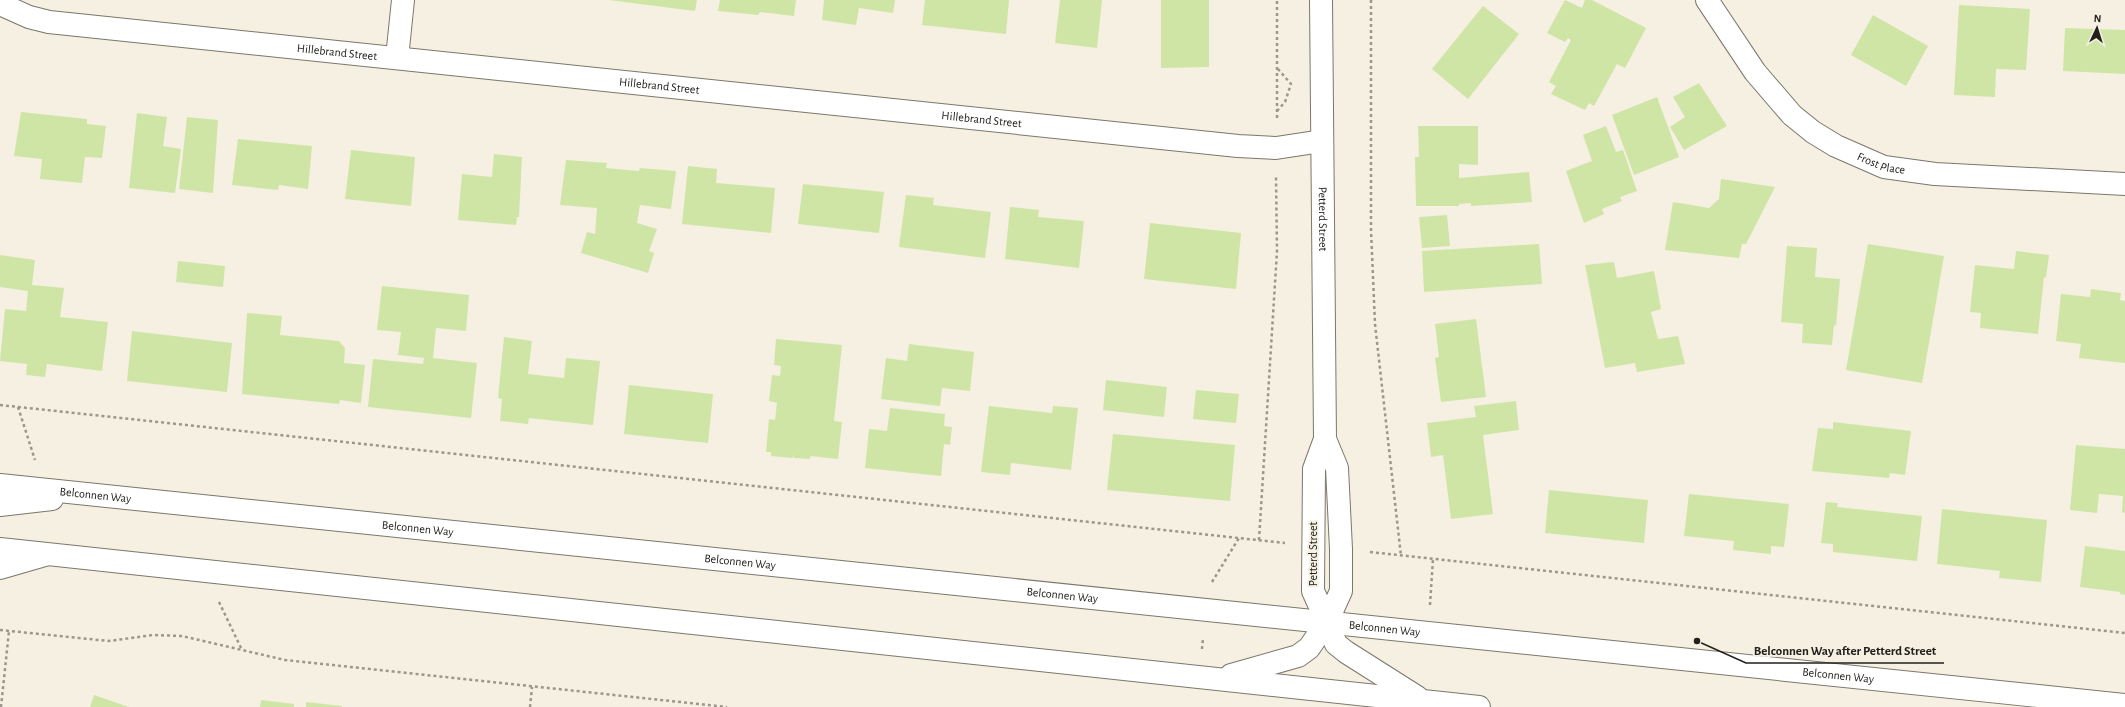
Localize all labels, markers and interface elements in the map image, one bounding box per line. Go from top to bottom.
north arrow [2077,8,2117,48]
text: N [2093,13,2102,24]
street label: Hillebrand Street [296,42,378,62]
street label: Hillebrand Street [619,76,700,96]
street label: Hillebrand Street [941,109,1022,129]
street label: Frost Place [1856,150,1906,176]
street label: Petterd Street [1317,187,1329,252]
street label: Belconnen Way [59,485,132,506]
street label: Belconnen Way [381,519,454,539]
street label: Petterd Street [1307,522,1319,586]
street label: Belconnen Way [704,552,776,572]
street label: Belconnen Way [1026,585,1099,606]
street label: Belconnen Way [1348,619,1421,639]
callout: Belconnen Way after Petterd Street [1746,638,1944,663]
text: Belconnen Way after Petterd Street [1754,645,1937,658]
street label: Belconnen Way [1802,666,1875,686]

